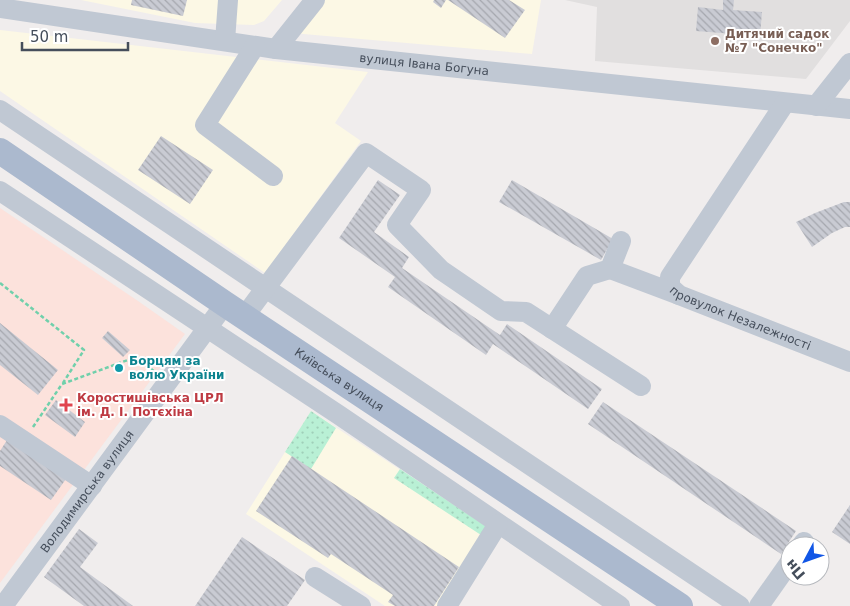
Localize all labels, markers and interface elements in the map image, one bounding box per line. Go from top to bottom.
scale bar [22,20,129,52]
place label: Дитячий садок №7 "Сонечко" [725,27,829,55]
text: 50 m [30,28,68,46]
marker: Дитячий садок №7 "Сонечко" [709,35,721,47]
street label: вулиця Івана Богуна [359,51,490,78]
street label: провулок Незалежності [667,283,813,353]
street label: Київська вулиця [292,345,386,414]
place label: Борцям за волю України [129,354,224,382]
marker: Борцям за волю України [113,362,125,374]
place label: Коростишівська ЦРЛ ім. Д. І. Потєхіна [77,391,224,419]
marker: Коростишівська ЦРЛ ім. Д. І. Потєхіна [59,398,73,412]
street label: Володимирська вулиця [38,428,137,556]
north arrow [780,536,830,586]
text: Пн [782,556,808,583]

